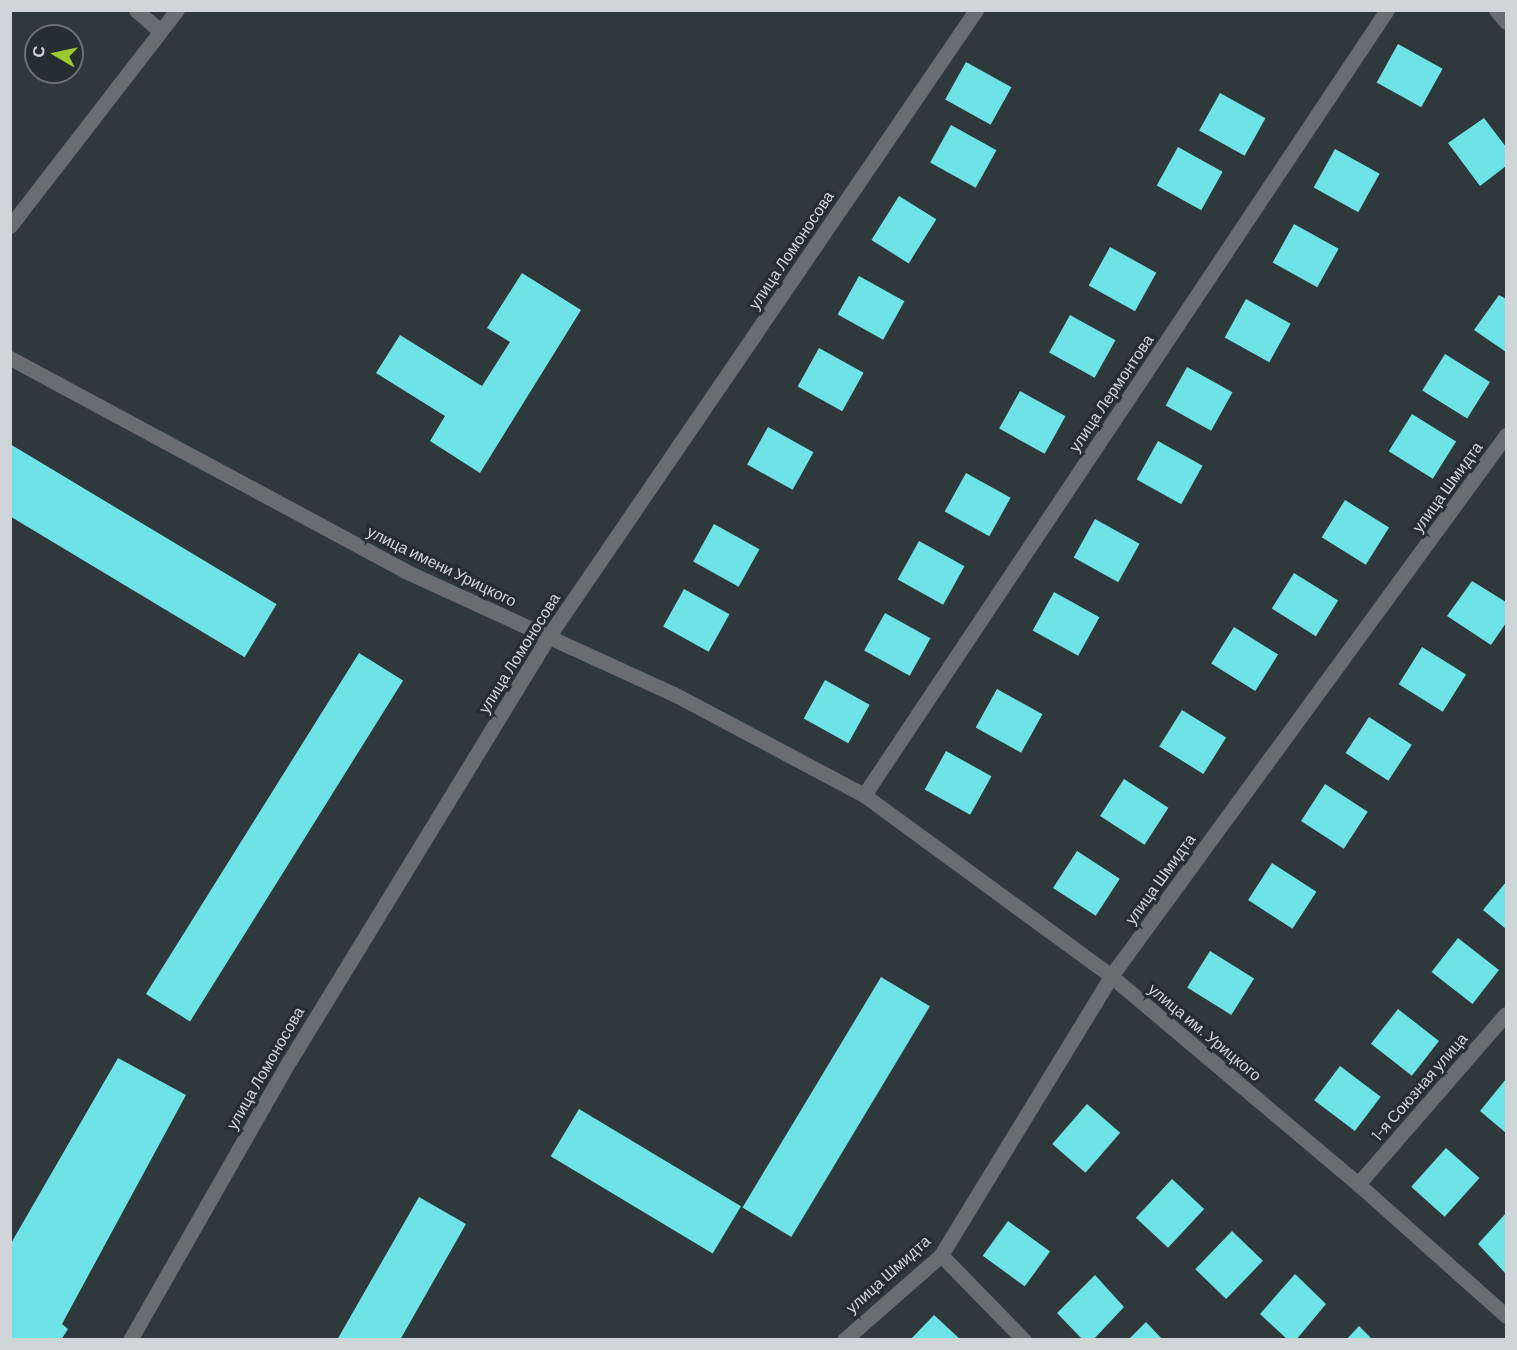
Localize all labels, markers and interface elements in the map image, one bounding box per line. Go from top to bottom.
north arrow [24,24,84,84]
text: С [27,44,48,59]
street label: улица Ломоносова [744,187,838,313]
street label: улица Лермонтова [1065,331,1157,455]
street label: улица Шмидта [1408,438,1486,536]
street label: улица имени Урицкого [364,521,520,611]
street label: улица Ломоносова [474,589,564,717]
street label: улица Шмидта [1121,830,1199,928]
street label: улица им. Урицкого [1145,979,1265,1085]
street label: улица Ломоносова [222,1003,308,1133]
street label: 1-я Союзная улица [1367,1029,1471,1145]
street label: улица Шмидта [842,1231,934,1317]

